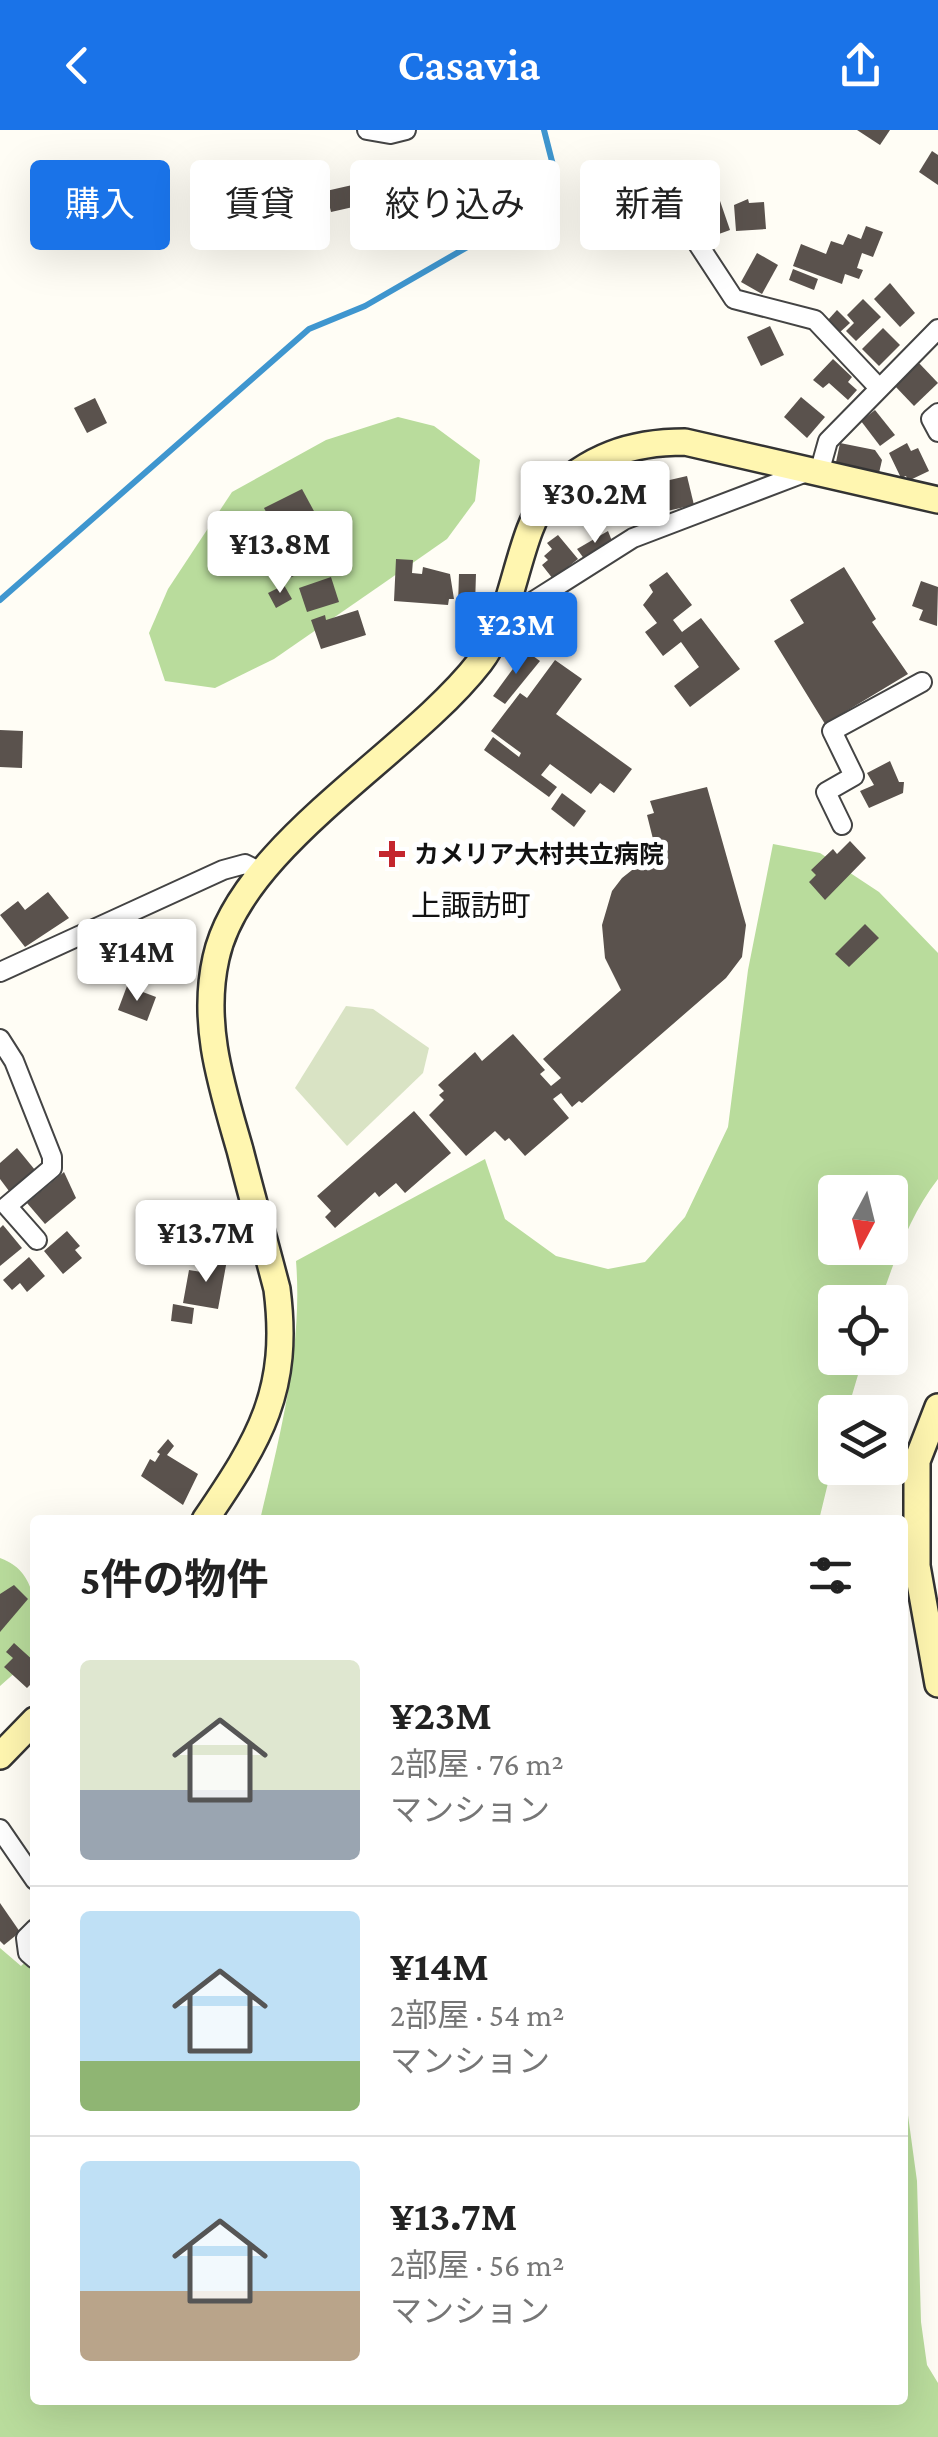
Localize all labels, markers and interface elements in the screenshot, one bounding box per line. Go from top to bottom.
icon: back [50,38,105,93]
icon: share [833,38,888,93]
text: Casavia [398,40,540,90]
chip: 購入 [30,160,170,250]
chip: 賃貸 [190,160,330,250]
chip: 絞り込み [350,160,560,250]
chip: 新着 [580,160,720,250]
pin: ¥30.2M [514,461,676,546]
text: ¥30.2M [543,475,647,511]
pin: ¥13.8M [199,511,361,596]
text: ¥13.8M [229,525,331,561]
pin: ¥23M [457,592,575,677]
text: ¥23M [477,606,555,642]
marker: カメリア大村共立病院 [379,841,405,867]
place label: カメリア大村共立病院 [414,841,664,868]
district label: 上諏訪町 [411,889,531,922]
pin: ¥14M [78,919,196,1004]
text: ¥14M [99,933,175,969]
north arrow [818,1175,908,1265]
map controls [818,1175,908,1485]
pin: ¥13.7M [125,1200,287,1285]
text: ¥13.7M [157,1214,255,1250]
button: locate [818,1285,908,1375]
button: layers [818,1395,908,1485]
icon: filters [803,1548,858,1603]
text: 5件の物件 [80,1556,269,1603]
text: ¥23M [390,1691,492,1738]
icon: home [160,1700,280,1820]
text: 2部屋 · 76 m² [390,1746,564,1782]
text: マンション [390,1792,550,1828]
text: ¥14M [390,1942,489,1989]
icon: home [160,1951,280,2071]
text: 2部屋 · 54 m² [390,1997,565,2033]
text: マンション [390,2043,550,2079]
text: ¥13.7M [390,2192,517,2239]
icon: home [160,2201,280,2321]
text: 2部屋 · 56 m² [390,2247,565,2283]
text: マンション [390,2293,550,2329]

